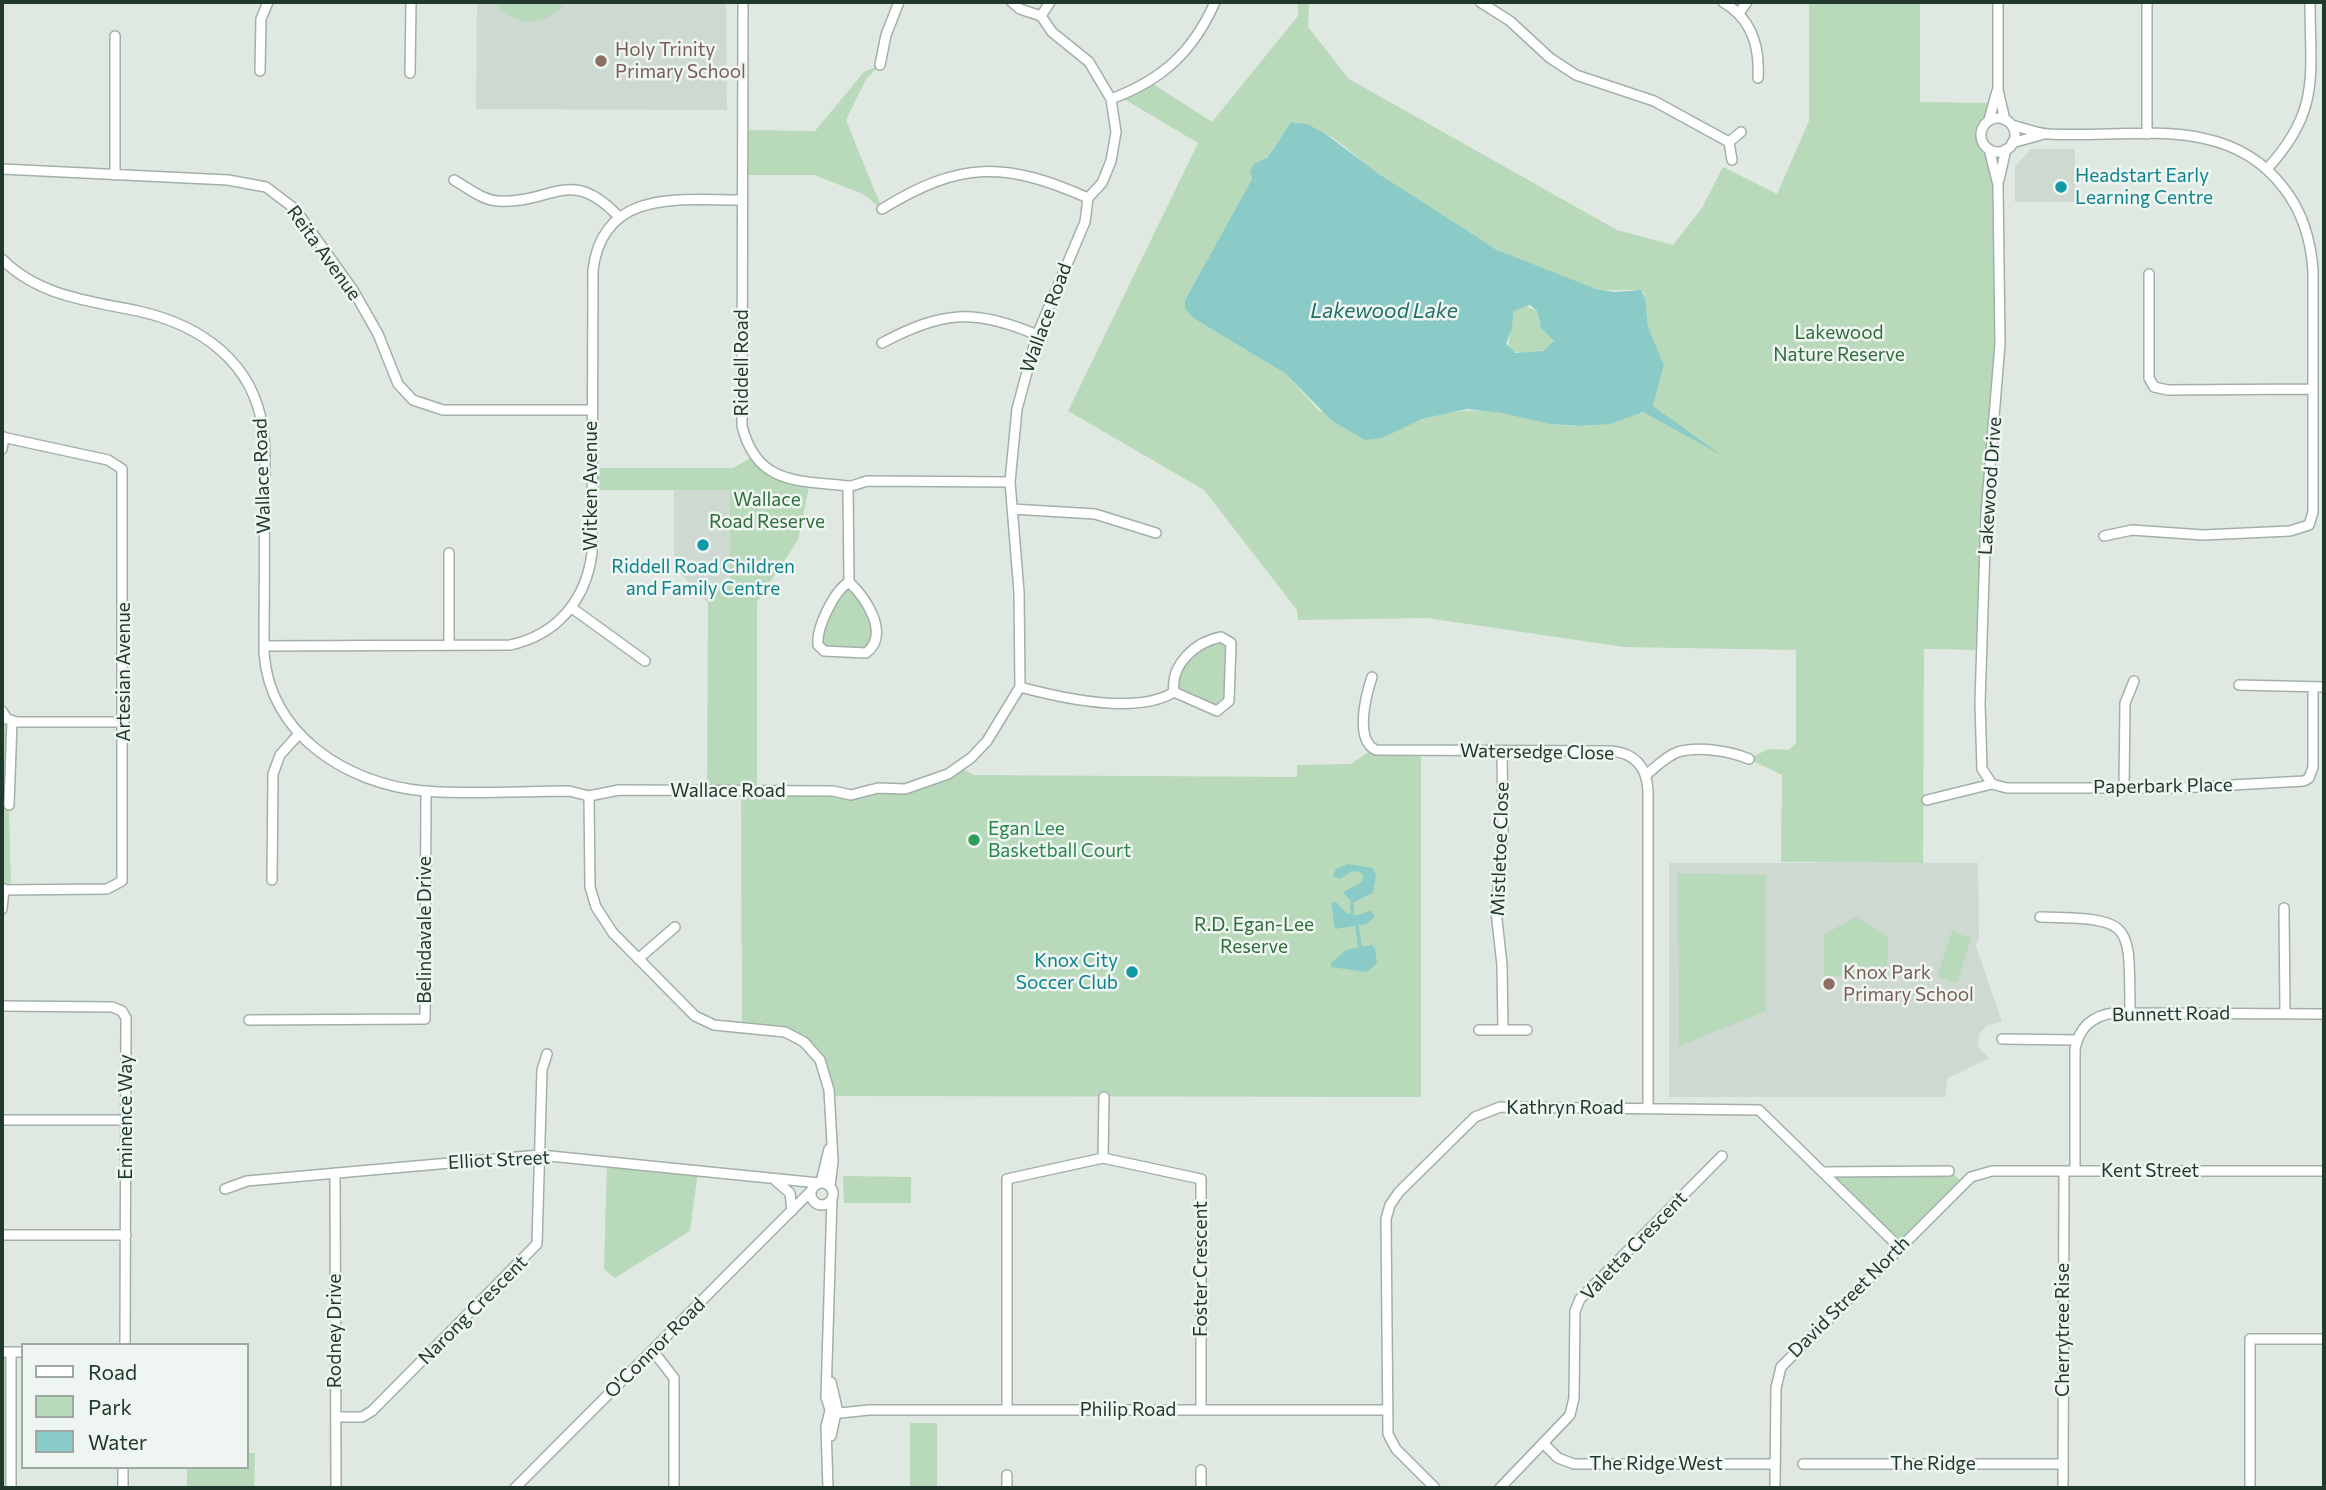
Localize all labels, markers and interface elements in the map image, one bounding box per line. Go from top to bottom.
place label: Holy Trinity Primary School [615,39,746,83]
marker: Holy Trinity Primary School [593,53,609,69]
place label: Headstart Early Learning Centre [2075,165,2213,209]
marker: Headstart Early Learning Centre [2053,179,2069,195]
street label: Reita Avenue [282,201,366,305]
street label: Wallace Road [1016,260,1076,376]
water label: Lakewood Lake [1310,298,1458,324]
street label: Riddell Road [731,309,753,417]
park label: Lakewood Nature Reserve [1773,322,1905,366]
street label: Lakewood Drive [1974,416,2006,556]
street label: Wallace Road [249,418,275,534]
street label: Witken Avenue [580,421,602,551]
park label: Wallace Road Reserve [709,489,825,533]
marker: Riddell Road Children and Family Centre [695,537,711,553]
place label: Riddell Road Children and Family Centre [611,556,795,600]
street label: Artesian Avenue [113,602,135,742]
street label: Watersedge Close [1460,739,1614,765]
street label: Paperbark Place [2093,773,2233,799]
street label: Wallace Road [670,780,786,802]
street label: Mistletoe Close [1486,781,1514,917]
place label: Egan Lee Basketball Court [988,818,1131,862]
marker: Egan Lee Basketball Court [966,832,982,848]
street label: Belindavale Drive [414,856,436,1004]
park label: R.D. Egan-Lee Reserve [1194,914,1314,958]
place label: Knox City Soccer Club [1016,950,1118,994]
place label: Knox Park Primary School [1843,962,1974,1006]
marker: Knox City Soccer Club [1124,964,1140,980]
marker: Knox Park Primary School [1821,976,1837,992]
street label: Bunnett Road [2112,1002,2230,1026]
street label: Eminence Way [115,1054,137,1180]
street label: Kathryn Road [1506,1097,1624,1119]
street label: Elliot Street [447,1146,551,1174]
street label: Kent Street [2101,1160,2199,1182]
street label: Valetta Crescent [1576,1187,1692,1305]
street label: Foster Crescent [1190,1201,1212,1337]
street label: David Street North [1784,1232,1914,1362]
street label: Narong Crescent [414,1251,532,1369]
street label: Cherrytree Rise [2052,1263,2074,1397]
street label: Rodney Drive [324,1274,346,1388]
street label: O'Connor Road [600,1293,710,1403]
legend [21,1343,248,1469]
text: Road [88,1359,137,1384]
text: Park [88,1394,132,1419]
street label: Philip Road [1080,1399,1176,1421]
text: Water [88,1429,147,1454]
street label: The Ridge West [1589,1453,1723,1475]
street label: The Ridge [1890,1453,1976,1475]

